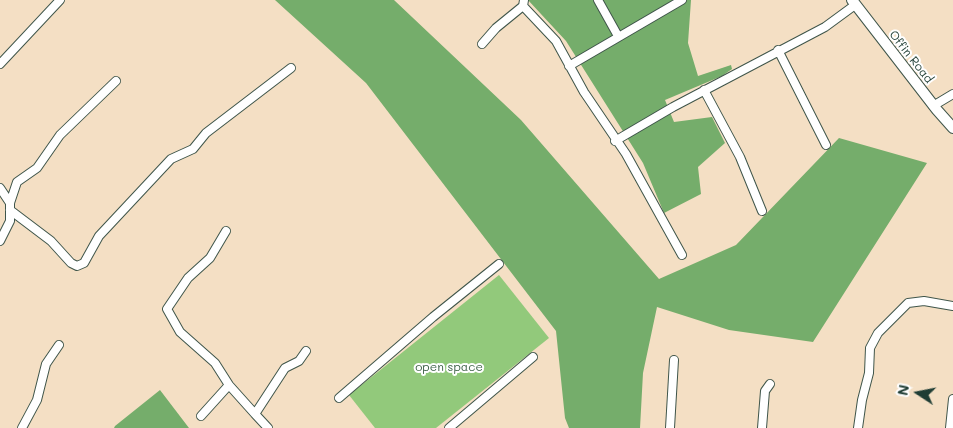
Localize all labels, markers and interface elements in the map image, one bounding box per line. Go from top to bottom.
street label: Offin Road [886,28,936,86]
park label: open space [415,360,483,374]
north arrow [893,368,943,418]
text: N [892,383,913,397]

